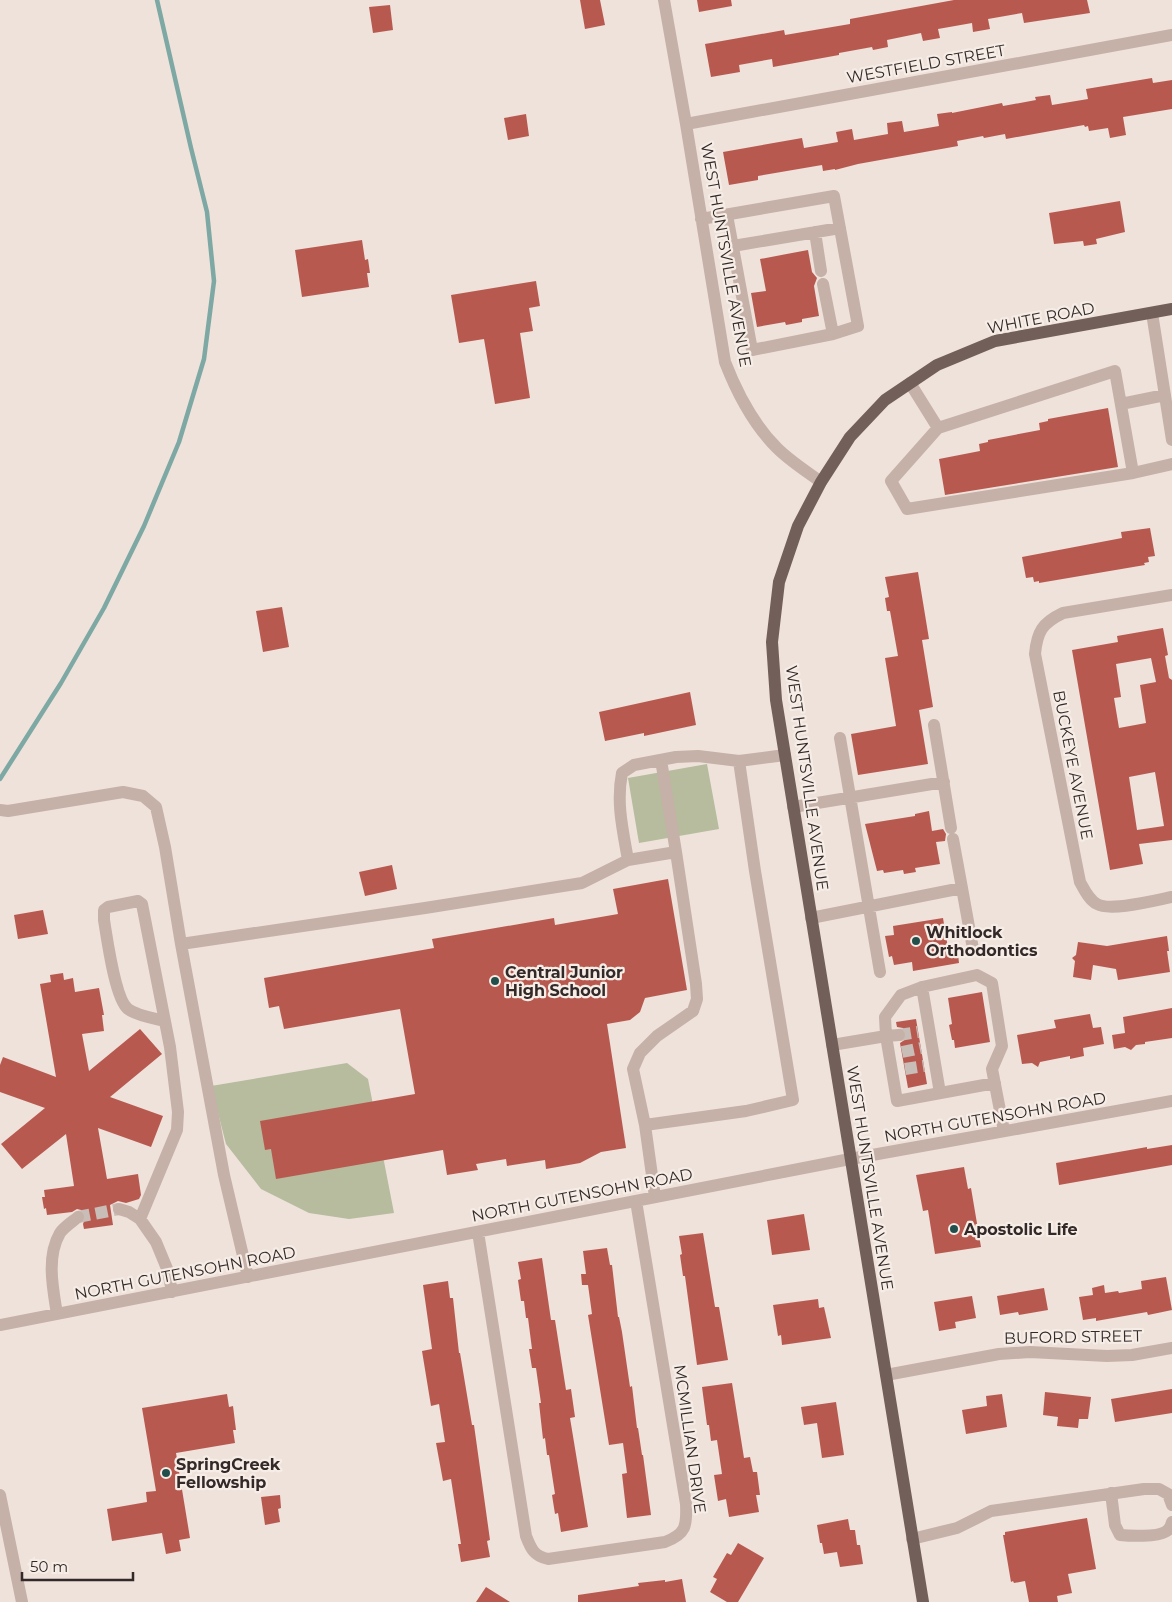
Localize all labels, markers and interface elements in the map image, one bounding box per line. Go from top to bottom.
street label: WESTFIELD STREET [845,41,1008,87]
street label: WEST HUNTSVILLE AVENUE [697,141,755,369]
street label: WHITE ROAD [986,298,1096,338]
street label: WEST HUNTSVILLE AVENUE [782,664,832,892]
street label: BUCKEYE AVENUE [1049,689,1097,841]
place label: Whitlock Orthodontics [926,923,1038,960]
marker: Whitlock Orthodontics [910,935,922,947]
place label: Central Junior High School [505,963,623,1000]
marker: Central Junior High School [489,975,501,987]
street label: WEST HUNTSVILLE AVENUE [843,1064,897,1292]
street label: NORTH GUTENSOHN ROAD [883,1088,1107,1146]
street label: NORTH GUTENSOHN ROAD [470,1164,694,1226]
place label: Apostolic Life [963,1220,1078,1239]
marker: Apostolic Life [948,1223,960,1235]
street label: NORTH GUTENSOHN ROAD [73,1242,297,1304]
street label: BUFORD STREET [1004,1326,1143,1348]
street label: MCMILLIAN DRIVE [670,1363,710,1515]
place label: SpringCreek Fellowship [176,1455,281,1492]
marker: SpringCreek Fellowship [160,1467,172,1479]
scale bar [22,1550,134,1582]
text: 50 m [30,1557,68,1576]

